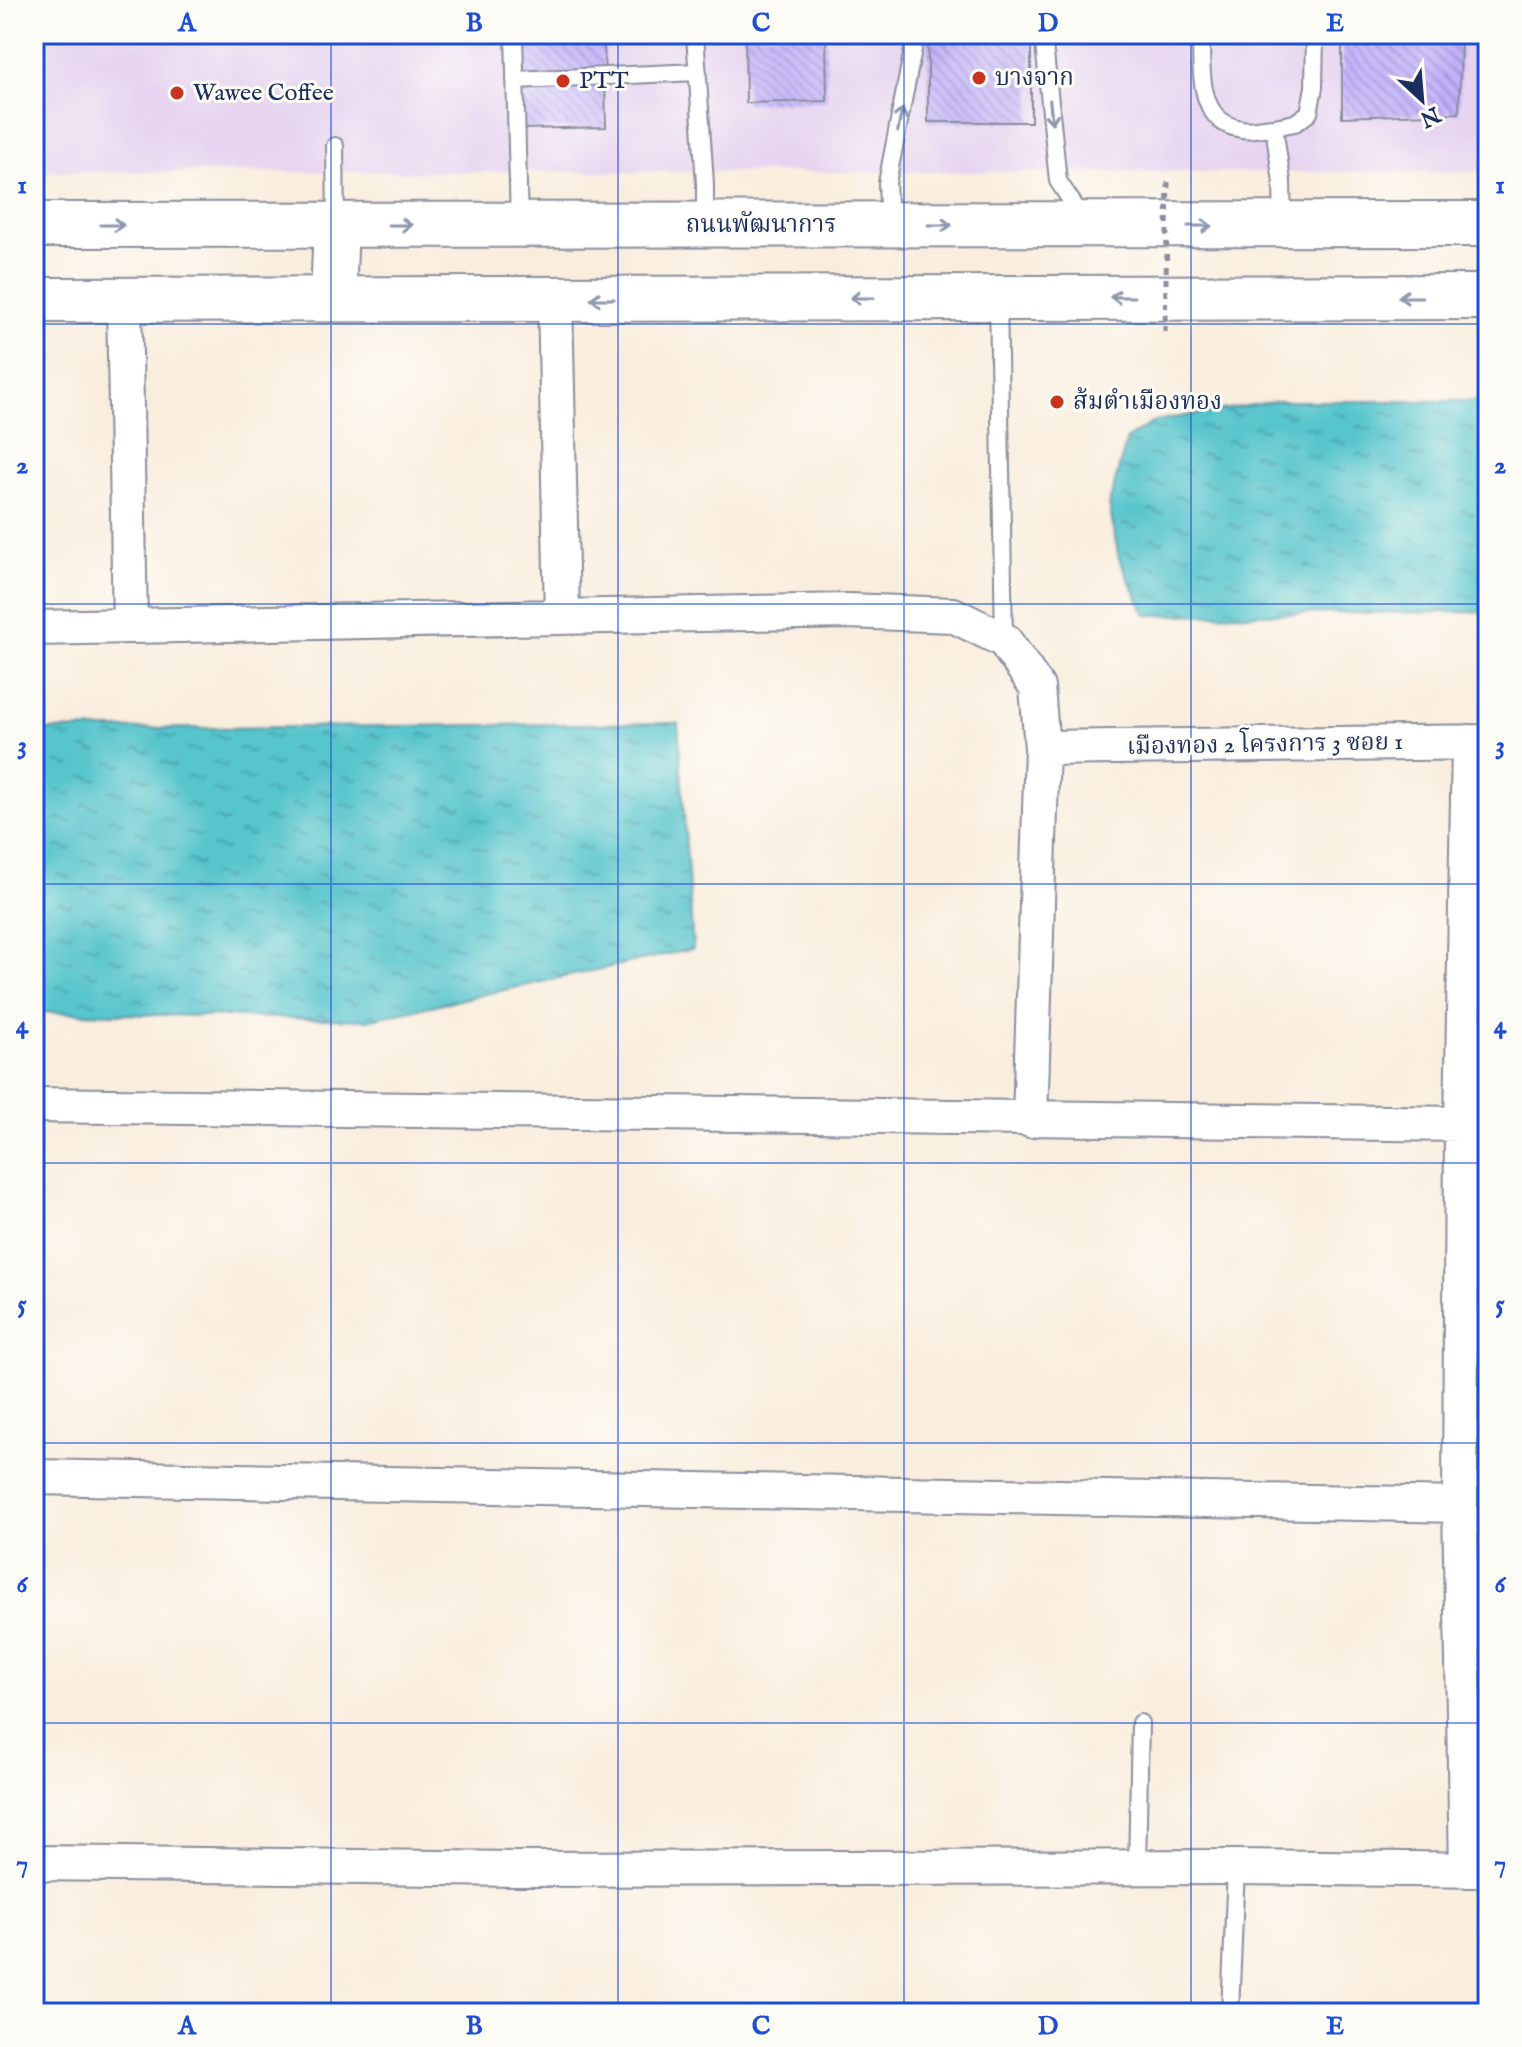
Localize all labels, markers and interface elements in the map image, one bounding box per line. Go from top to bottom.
text: A [177,7,197,40]
text: B [465,7,483,40]
text: C [752,7,771,40]
text: D [1038,7,1059,40]
text: E [1326,7,1344,40]
north arrow [1382,60,1462,140]
place label: บางจาก [995,63,1074,94]
place label: PTT [579,66,629,97]
marker: บางจาก [970,69,988,87]
marker: PTT [554,72,572,90]
place label: Wawee Coffee [193,78,334,109]
marker: Wawee Coffee [168,84,186,102]
one-way arrow [1044,98,1059,125]
text: N [1415,99,1445,133]
one-way arrow [893,108,908,133]
text: 1 [17,169,27,202]
text: 1 [1495,169,1505,202]
street label: ถนนพัฒนาการ [686,210,836,241]
one-way arrow [98,217,125,233]
one-way arrow [386,217,413,233]
one-way arrow [926,217,953,233]
one-way arrow [1186,218,1213,234]
one-way arrow [1109,289,1136,305]
one-way arrow [1397,289,1424,305]
one-way arrow [849,290,876,306]
one-way arrow [589,291,616,306]
place label: ส้มตำเมืองทอง [1073,387,1222,418]
marker: ส้มตำเมืองทอง [1048,393,1066,411]
text: 2 [16,449,28,482]
text: 2 [1494,449,1506,482]
street label: เมืองทอง 2 โครงการ 3 ซอย 1 [1127,723,1403,763]
text: 3 [17,729,27,762]
text: 3 [1495,729,1505,762]
text: 4 [16,1009,30,1042]
text: 4 [1494,1009,1508,1042]
text: 5 [17,1288,27,1321]
text: 5 [1495,1288,1505,1321]
text: 6 [17,1568,29,1601]
text: 6 [1495,1568,1507,1601]
text: 7 [16,1848,28,1881]
text: 7 [1494,1848,1506,1881]
text: A [177,2010,197,2043]
text: B [465,2010,483,2043]
text: C [752,2010,771,2043]
text: D [1038,2010,1059,2043]
text: E [1326,2010,1344,2043]

